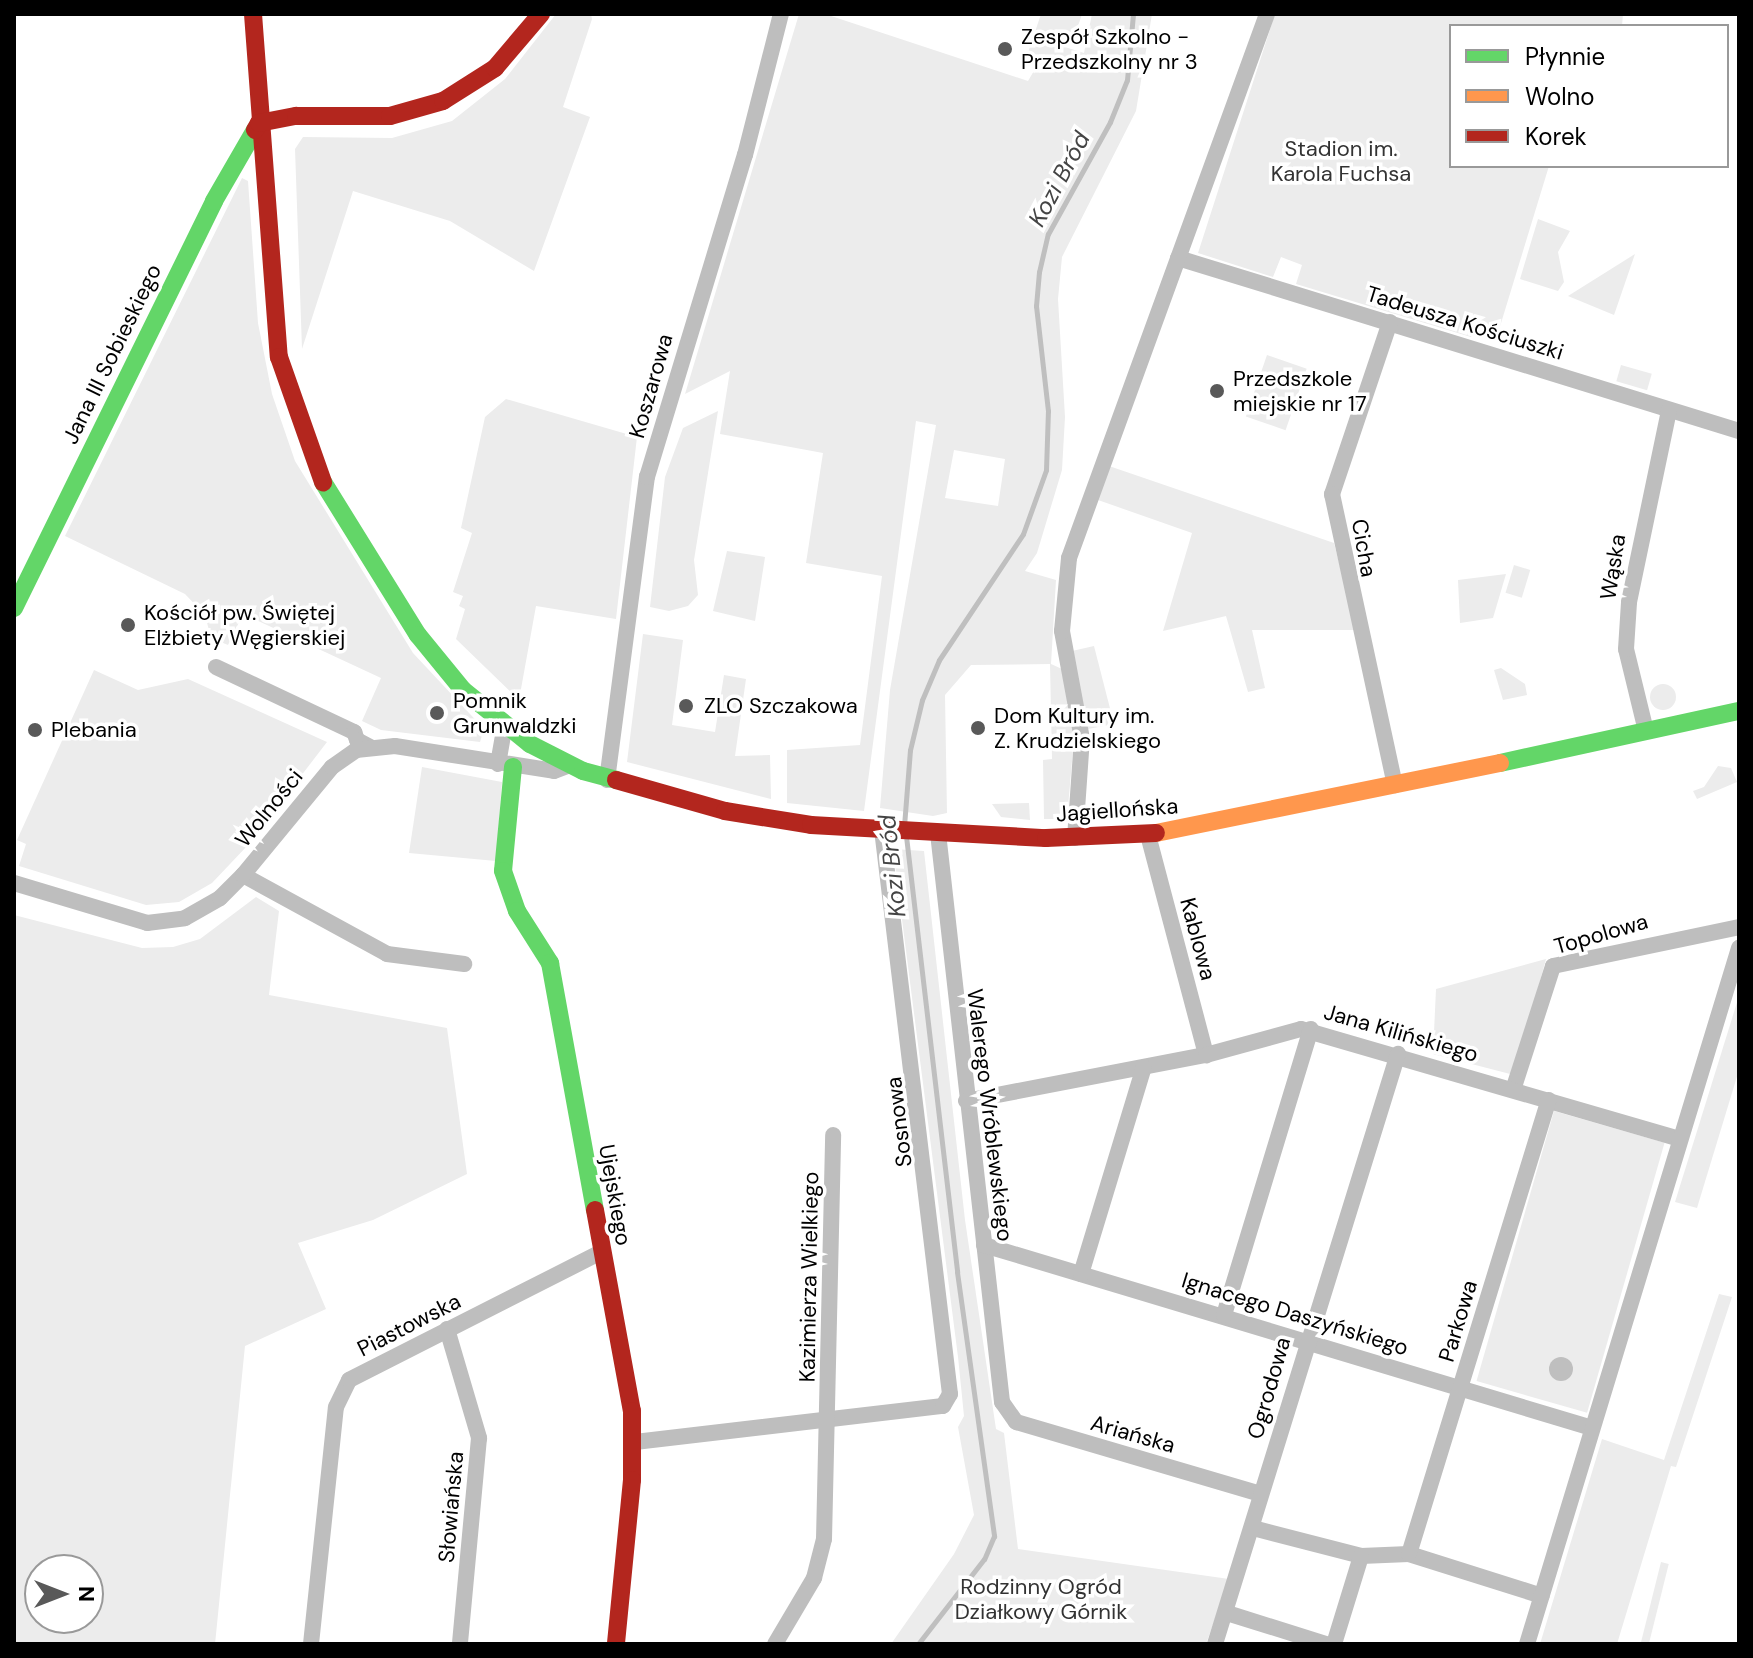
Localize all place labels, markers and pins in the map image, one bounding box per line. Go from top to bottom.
place label: Zespół Szkolno - Przedszkolny nr 3 [1021,23,1198,74]
marker: Zespół Szkolno - Przedszkolny nr 3 [996,40,1014,58]
place label: Przedszkole miejskie nr 17 [1233,365,1367,416]
marker: Przedszkole miejskie nr 17 [1208,382,1226,400]
place label: Kościół pw. Świętej Elżbiety Węgierskiej [144,599,345,650]
marker: Kościół pw. Świętej Elżbiety Węgierskiej [119,616,137,634]
place label: Pomnik Grunwaldzki [453,687,577,738]
place label: ZLO Szczakowa [704,693,858,719]
marker: ZLO Szczakowa [675,695,697,717]
place label: Dom Kultury im. Z. Krudzielskiego [994,702,1161,754]
marker: Pomnik Grunwaldzki [428,704,446,722]
place label: Plebania [51,717,137,743]
marker: Dom Kultury im. Z. Krudzielskiego [969,719,987,737]
marker: Plebania [26,721,44,739]

